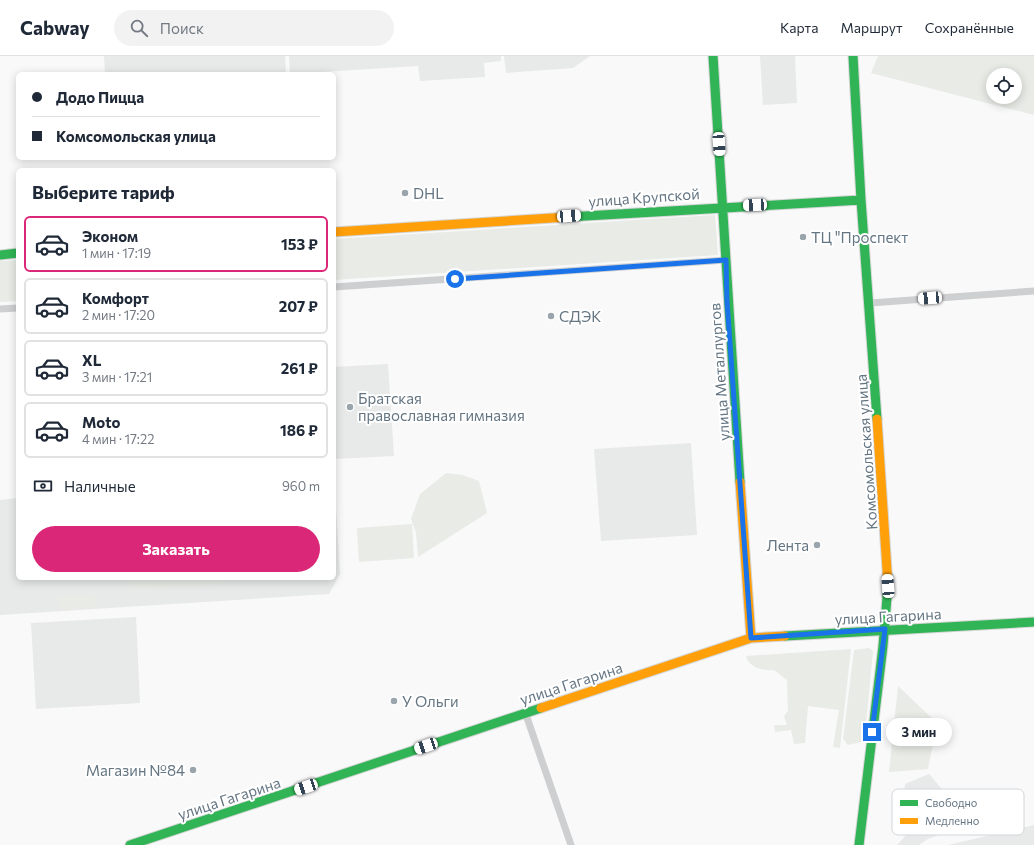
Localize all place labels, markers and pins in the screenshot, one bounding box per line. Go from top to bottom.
place label: DHL [413,184,444,202]
marker: DHL [400,188,410,198]
place label: ТЦ "Проспект [811,228,908,246]
marker: ТЦ "Проспект [798,232,808,242]
place label: СДЭК [559,307,601,325]
marker: СДЭК [546,311,556,321]
place label: Братская православная гимназия [358,389,525,424]
marker: Братская православная гимназия [345,402,355,412]
place label: Лента [766,536,809,554]
marker: Лента [812,540,822,550]
place label: У Ольги [402,692,459,710]
marker: У Ольги [389,696,399,706]
place label: Магазин №84 [86,761,185,779]
marker: Магазин №84 [188,765,198,775]

